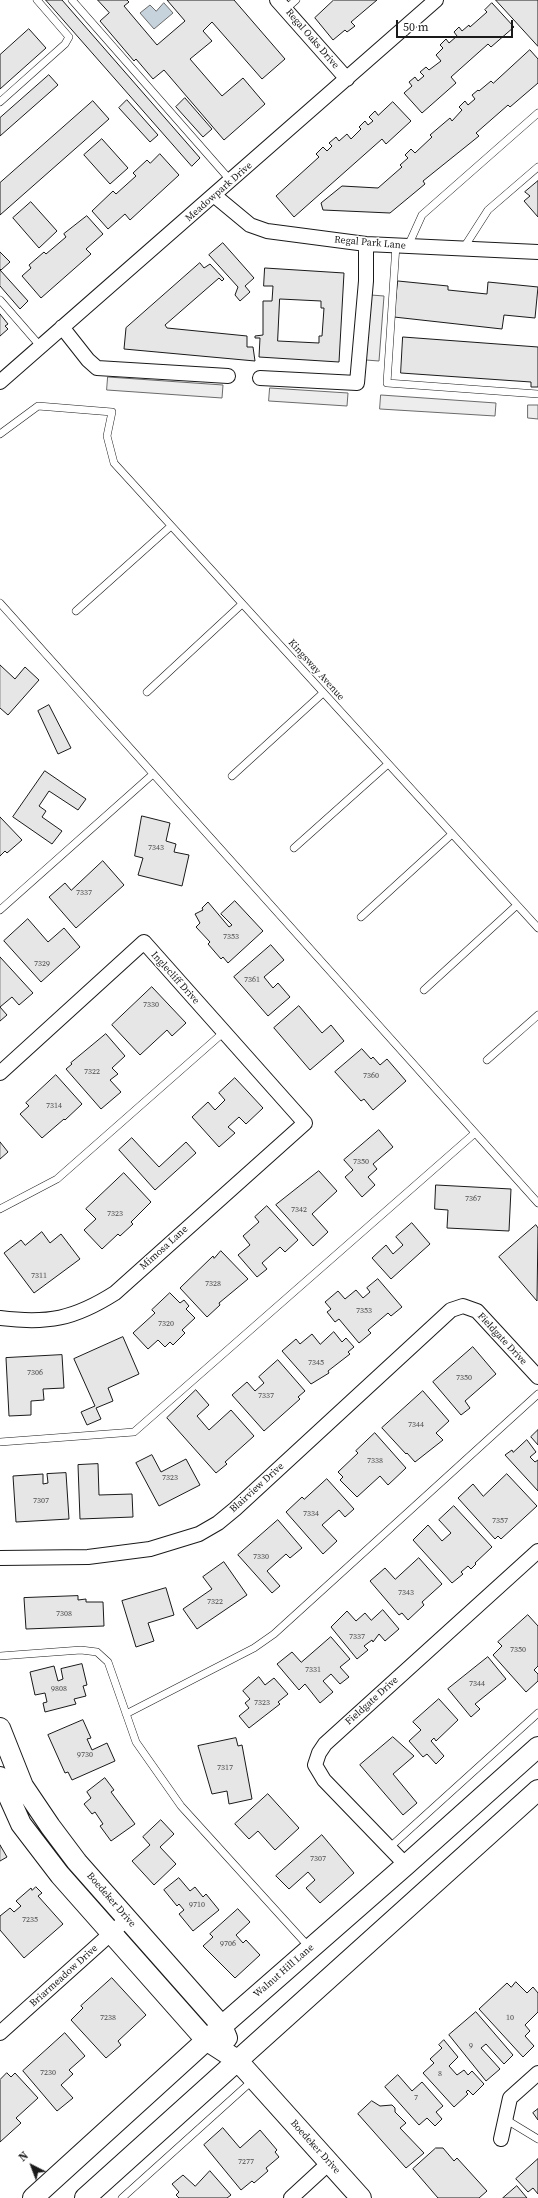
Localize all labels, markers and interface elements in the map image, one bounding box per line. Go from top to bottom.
street label: Regal Oaks Drive [283,7,341,71]
scale bar [398,12,515,38]
text: 50 m [403,19,429,35]
street label: Meadowpark Drive [183,160,255,224]
street label: Regal Park Lane [334,234,406,252]
street label: Kingsway Avenue [285,637,347,703]
house number: 7343 [148,843,164,853]
house number: 7337 [76,888,92,898]
house number: 7353 [223,932,239,942]
street label: Inglecliff Drive [148,949,202,1007]
house number: 7329 [34,959,50,969]
house number: 7361 [244,975,260,985]
house number: 7330 [143,1000,159,1010]
house number: 7322 [84,1067,100,1077]
house number: 7360 [363,1071,379,1081]
house number: 7314 [46,1101,62,1111]
house number: 7350 [353,1157,369,1167]
house number: 7367 [465,1194,481,1204]
house number: 7342 [291,1205,307,1215]
house number: 7323 [107,1209,123,1219]
street label: Mimosa Lane [138,1223,190,1273]
house number: 7311 [31,1271,47,1281]
house number: 7328 [205,1279,221,1289]
house number: 7353 [356,1306,372,1316]
street label: Fieldgate Drive [475,1310,529,1368]
house number: 7320 [158,1319,174,1329]
house number: 7345 [308,1358,324,1368]
house number: 7306 [27,1368,43,1378]
house number: 7350 [456,1373,472,1383]
house number: 7337 [258,1391,274,1401]
house number: 7344 [408,1420,424,1430]
house number: 7338 [367,1456,383,1466]
street label: Blairview Drive [228,1461,286,1515]
house number: 7323 [162,1473,178,1483]
house number: 7307 [33,1496,49,1506]
house number: 7334 [303,1509,319,1519]
house number: 7357 [492,1516,508,1526]
house number: 7330 [253,1552,269,1562]
house number: 7343 [398,1588,414,1598]
house number: 7322 [207,1597,223,1607]
house number: 7308 [56,1609,72,1619]
house number: 7337 [349,1632,365,1642]
house number: 7350 [510,1645,526,1655]
house number: 7331 [305,1665,321,1675]
street label: Fieldgate Drive [343,1674,401,1728]
house number: 7344 [469,1679,485,1689]
house number: 9808 [51,1684,67,1694]
house number: 7323 [254,1698,270,1708]
house number: 9730 [77,1750,93,1760]
house number: 7317 [217,1763,233,1773]
house number: 7307 [310,1854,326,1864]
street label: Boedeker Drive [84,1870,138,1930]
house number: 9710 [189,1900,205,1910]
house number: 7235 [22,1915,38,1925]
house number: 9706 [220,1939,236,1949]
street label: Briarmeadow Drive [28,1942,100,2010]
street label: Walnut Hill Lane [251,1942,317,2000]
house number: 7238 [100,2013,116,2023]
house number: 10 [506,2013,514,2023]
house number: 9 [469,2041,473,2051]
house number: 7230 [40,2068,56,2078]
house number: 8 [438,2069,442,2079]
house number: 7 [414,2093,418,2103]
street label: Boedeker Drive [288,2117,342,2177]
north arrow [12,2146,52,2186]
text: N [16,2148,32,2165]
house number: 7277 [238,2157,254,2167]

